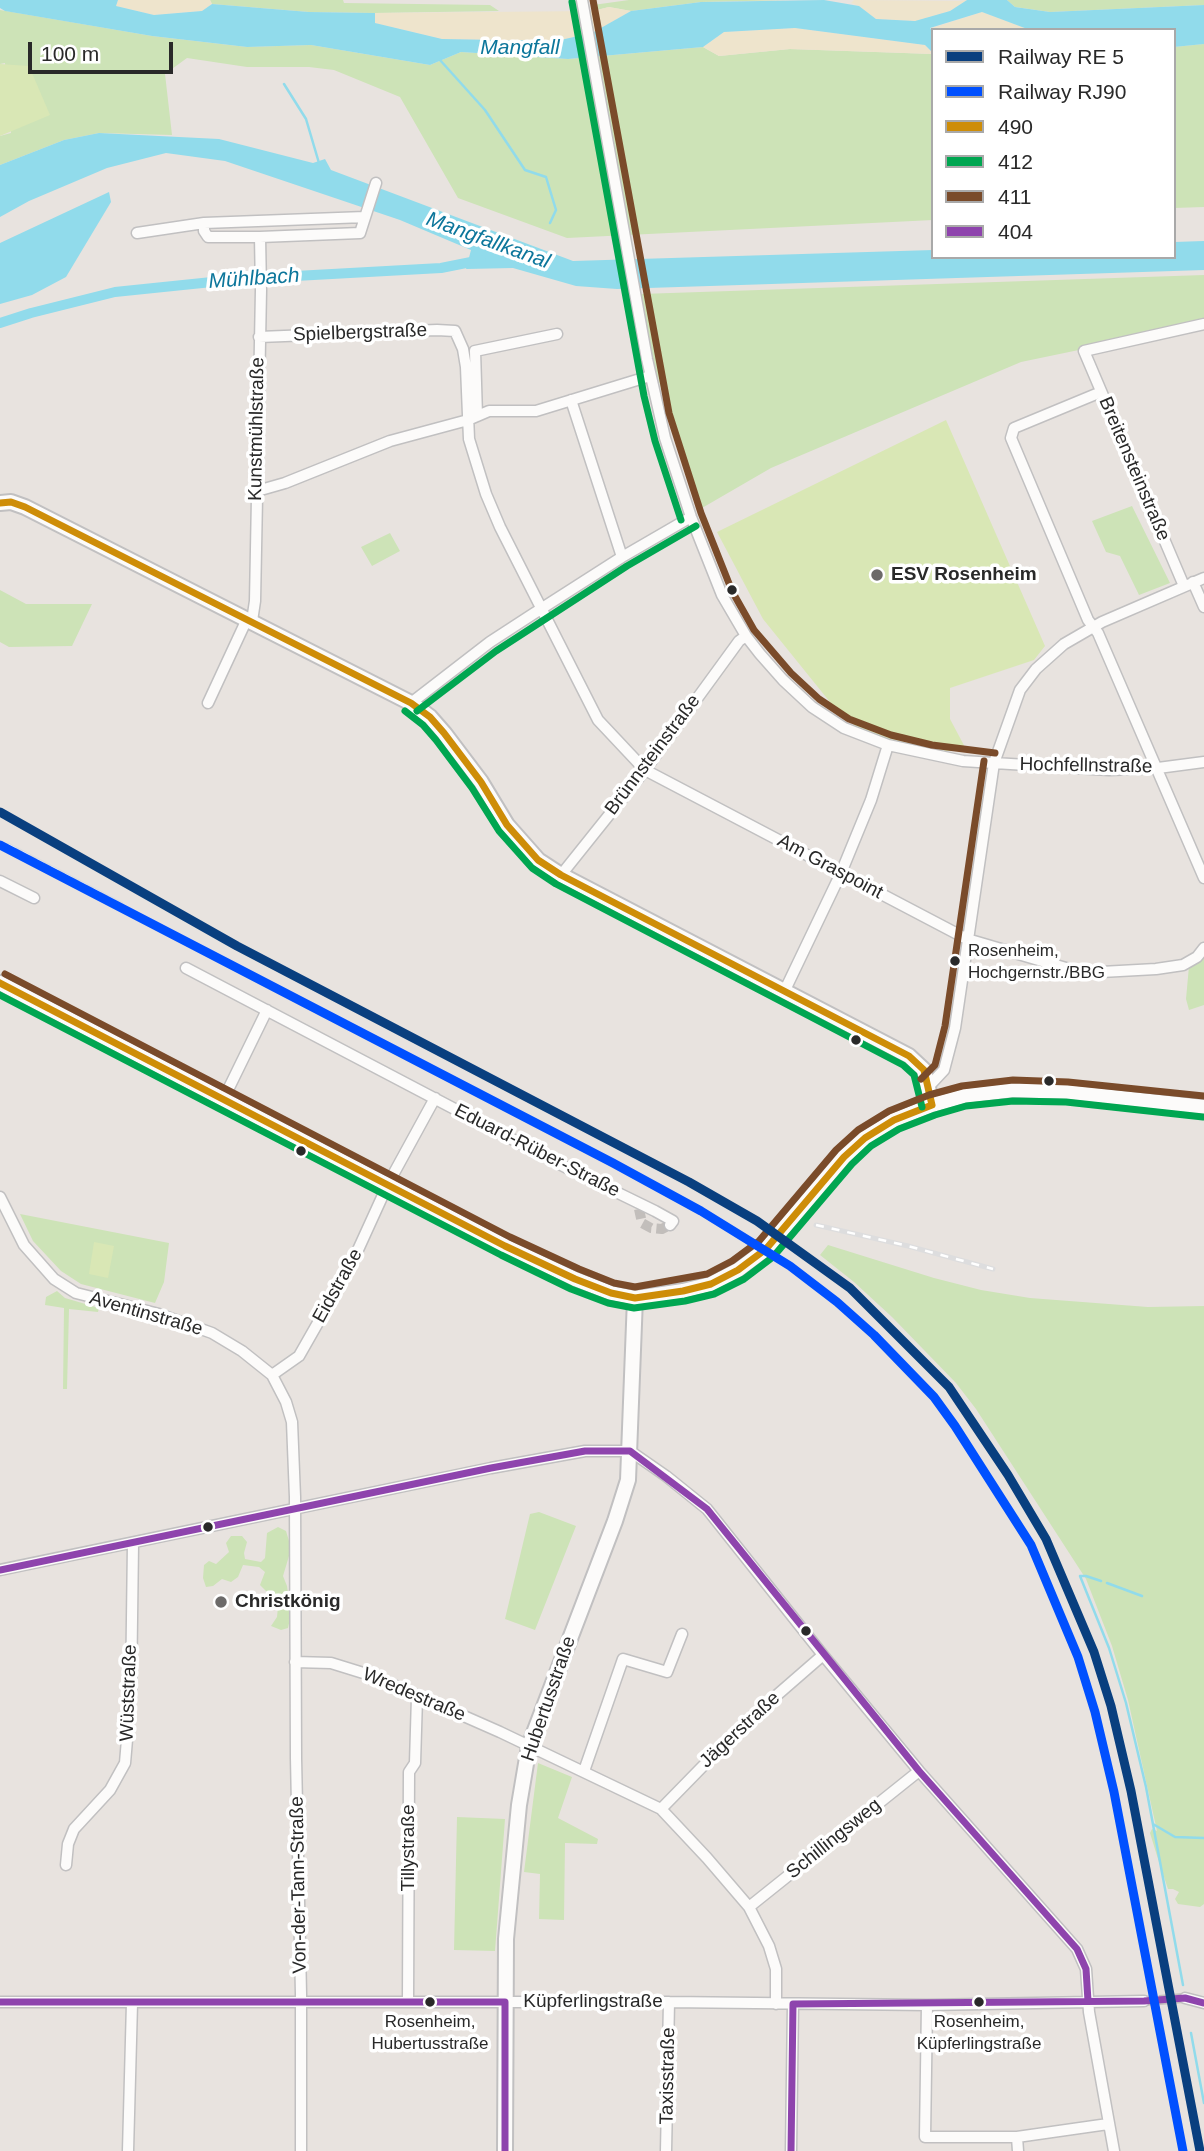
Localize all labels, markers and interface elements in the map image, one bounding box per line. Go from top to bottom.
scale bar [32,28,177,72]
legend [931,28,1176,259]
water label: Mangfall [480,35,560,61]
text: 100 m [41,42,99,65]
text: Railway RE 5 [998,45,1124,68]
text: Railway RJ90 [998,80,1126,103]
text: 490 [998,115,1033,138]
text: 412 [998,150,1033,173]
text: 411 [998,185,1031,208]
water label: Mangfallkanal [423,207,553,275]
text: 404 [998,220,1033,243]
water label: Mühlbach [208,263,300,295]
street label: Spielbergstraße [293,319,427,347]
street label: Kunstmühlstraße [244,357,270,501]
street label: Breitensteinstraße [1093,394,1175,544]
place label: ESV Rosenheim [891,564,1037,586]
marker: ESV Rosenheim [869,567,885,583]
unlabelled marker [725,583,739,597]
street label: Brünnsteinstraße [600,690,706,820]
street label: Hochfellnstraße [1019,753,1153,779]
street label: Am Graspoint [773,830,887,904]
place label: Rosenheim, Hochgernstr./BBG [968,941,1105,981]
marker: Rosenheim, Hochgernstr./BBG [948,954,962,968]
unlabelled marker [849,1033,863,1047]
unlabelled marker [1042,1074,1056,1088]
street label: Eduard-Rüber-Straße [450,1099,624,1203]
unlabelled marker [294,1144,308,1158]
street label: Eidstraße [308,1245,368,1327]
street label: Aventinstraße [87,1287,205,1341]
unlabelled marker [201,1520,215,1534]
place label: Christkönig [235,1591,341,1613]
marker: Christkönig [213,1594,229,1610]
unlabelled marker [799,1624,813,1638]
street label: Hubertusstraße [517,1633,581,1765]
street label: Wüststraße [116,1644,142,1742]
street label: Wredestraße [359,1663,469,1727]
street label: Jägerstraße [695,1687,785,1773]
street label: Schillingsweg [782,1794,886,1884]
street label: Von-der-Tann-Straße [286,1796,312,1974]
street label: Tillystraße [398,1805,420,1891]
street label: Küpferlingstraße [523,1991,663,2013]
marker: Rosenheim, Hubertusstraße [423,1995,437,2009]
marker: Rosenheim, Küpferlingstraße [972,1995,986,2009]
place label: Rosenheim, Hubertusstraße [371,2012,489,2052]
place label: Rosenheim, Küpferlingstraße [917,2012,1041,2052]
street label: Taxisstraße [656,2027,680,2125]

